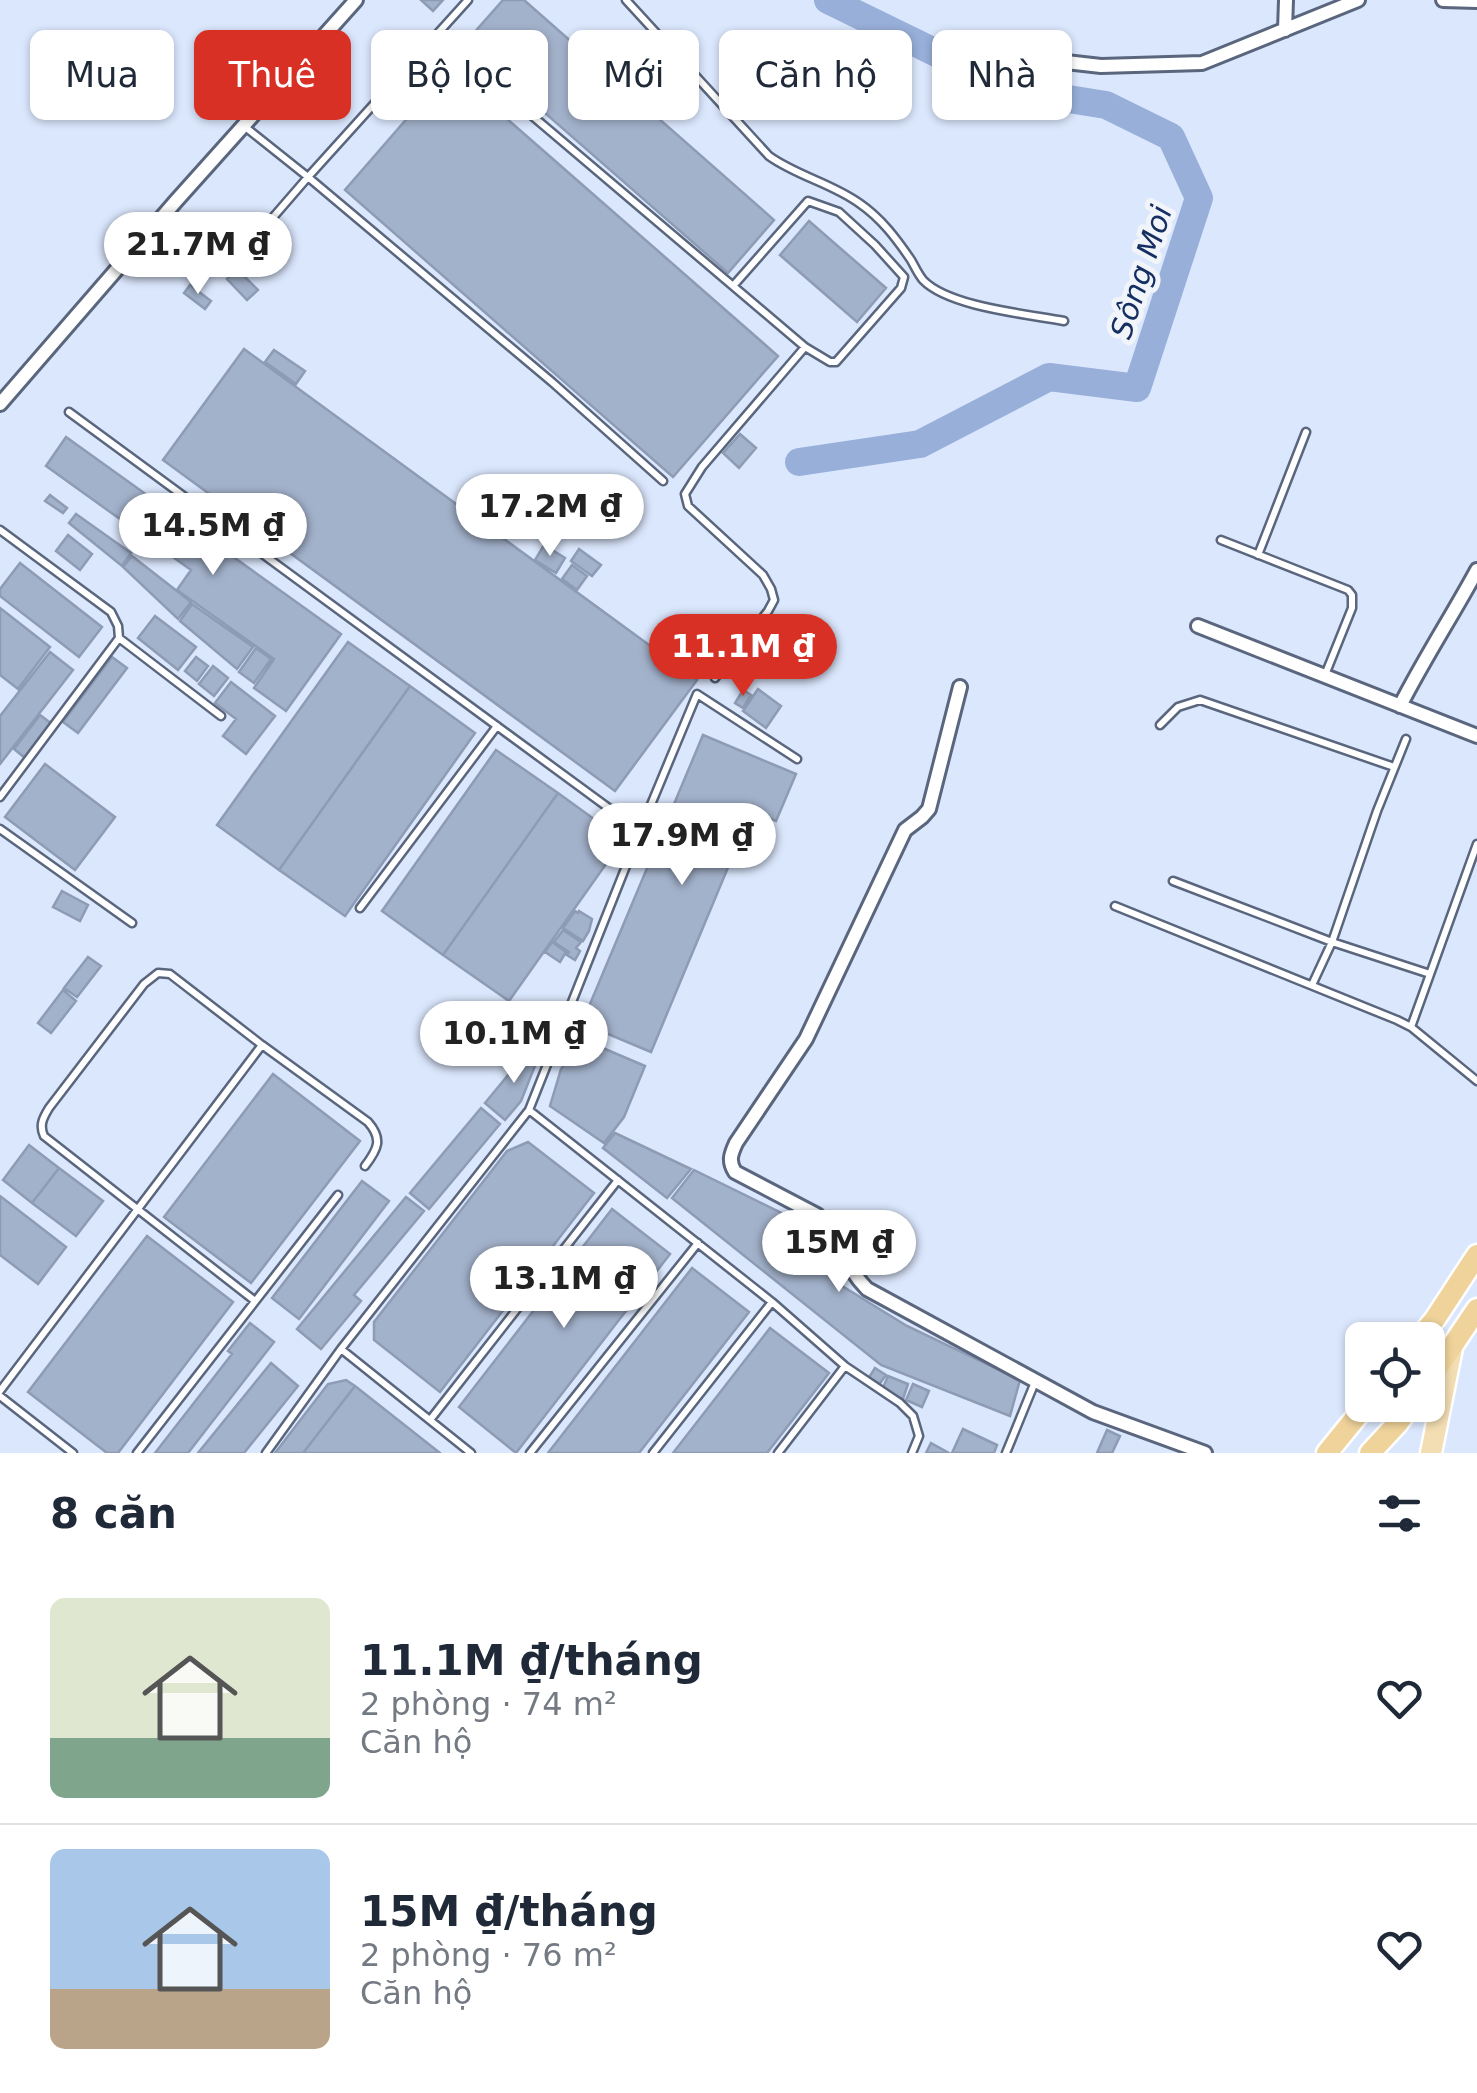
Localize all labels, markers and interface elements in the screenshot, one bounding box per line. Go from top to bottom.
chip: Mua [30,30,174,120]
chip: Thuê [194,30,351,120]
chip: Bộ lọc [371,30,548,120]
chip: Mới [568,30,699,120]
chip: Căn hộ [719,30,912,120]
chip: Nhà [932,30,1072,120]
water label: Sông Moi [1103,201,1179,343]
pin: 21.7M ₫ [106,212,290,297]
text: 21.7M ₫ [126,225,270,263]
pin: 17.2M ₫ [458,474,642,559]
text: 17.2M ₫ [478,487,622,525]
pin: 14.5M ₫ [121,493,305,578]
text: 14.5M ₫ [141,506,285,544]
pin: 11.1M ₫ [651,614,835,699]
text: 11.1M ₫ [671,627,815,665]
pin: 17.9M ₫ [590,803,774,888]
text: 17.9M ₫ [610,816,754,854]
pin: 10.1M ₫ [422,1001,606,1086]
text: 10.1M ₫ [442,1014,586,1052]
pin: 15M ₫ [769,1210,909,1295]
text: 15M ₫ [784,1223,894,1261]
pin: 13.1M ₫ [472,1246,656,1331]
text: 13.1M ₫ [492,1259,636,1297]
map controls [1345,1322,1445,1422]
button: locate [1345,1322,1445,1422]
icon: filters [1372,1486,1427,1541]
text: 8 căn [50,1489,177,1538]
text: 11.1M ₫/tháng [360,1636,703,1685]
icon: home [130,1638,250,1758]
icon: heart [1372,1671,1427,1726]
text: 2 phòng · 74 m² [360,1685,617,1723]
text: Căn hộ [360,1723,472,1761]
text: 15M ₫/tháng [360,1887,658,1936]
icon: home [130,1889,250,2009]
icon: heart [1372,1922,1427,1977]
text: 2 phòng · 76 m² [360,1936,617,1974]
text: Căn hộ [360,1974,472,2012]

